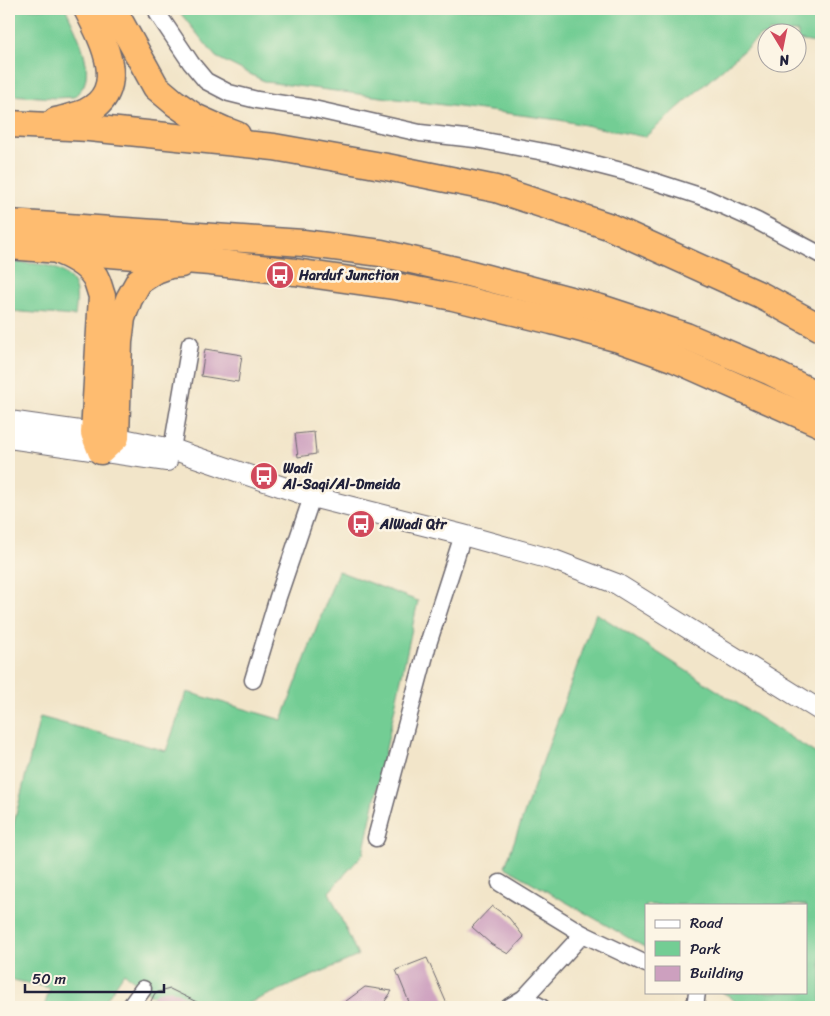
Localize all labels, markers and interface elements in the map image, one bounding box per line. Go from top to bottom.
north arrow [758,22,808,72]
text: N [777,47,792,74]
bus stop icon: Harduf Junction [265,260,295,290]
place label: Harduf Junction [298,263,399,288]
place label: Wadi Al-Saqi/Al-Dmeida [282,456,401,497]
bus stop icon: Wadi Al-Saqi/Al-Dmeida [249,461,279,491]
bus stop icon: AlWadi Qtr [346,509,376,539]
place label: AlWadi Qtr [379,512,448,537]
legend [645,904,808,994]
text: Road [690,910,723,936]
text: Park [690,936,721,962]
text: Building [690,960,744,986]
scale bar [25,961,164,993]
text: 50 m [32,966,67,992]

